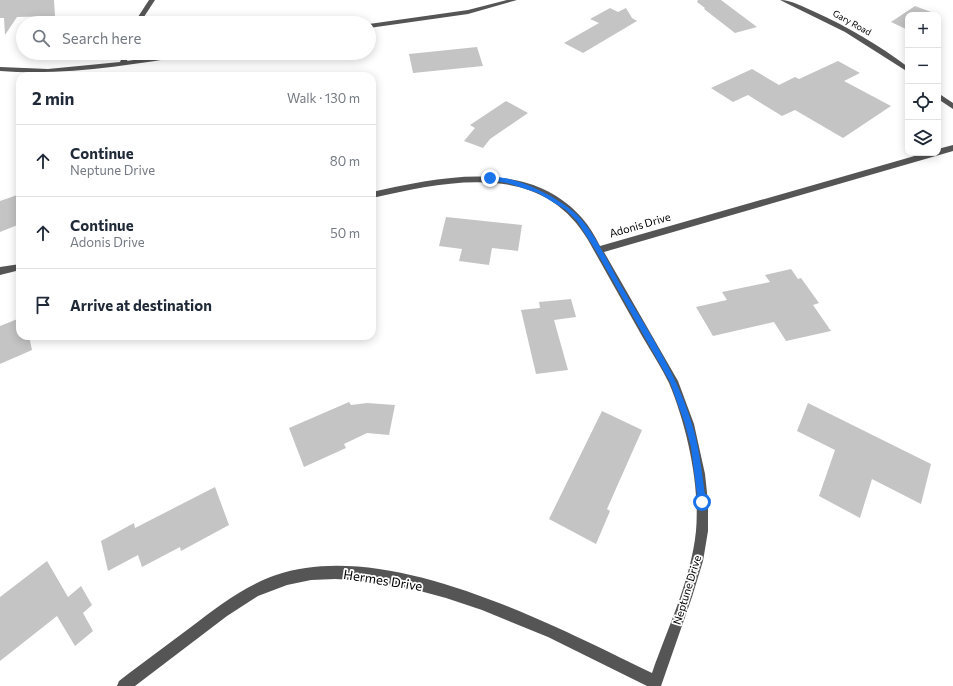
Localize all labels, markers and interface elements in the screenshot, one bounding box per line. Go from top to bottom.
street label: Gary Road [831,7,873,38]
map controls [905,12,941,156]
button: + [905,12,941,48]
search box [16,16,376,60]
icon: search [30,27,52,49]
text: Search here [62,29,141,47]
button: − [905,48,941,84]
button: locate [905,84,941,120]
text: 2 min [32,88,74,109]
text: Walk · 130 m [287,90,360,106]
button: layers [905,120,941,156]
text: Continue [70,144,134,162]
icon: ahead [32,150,54,172]
text: 80 m [330,153,360,169]
text: Neptune Drive [70,162,155,178]
route end [481,169,499,187]
street label: Adonis Drive [608,210,672,239]
text: Continue [70,216,134,234]
icon: ahead [32,222,54,244]
text: 50 m [330,225,360,241]
text: Adonis Drive [70,234,145,250]
icon: arrive [32,294,54,316]
text: Arrive at destination [70,296,212,314]
route start [693,493,711,511]
street label: Neptune Drive [670,553,703,626]
street label: Hermes Drive [342,566,424,594]

